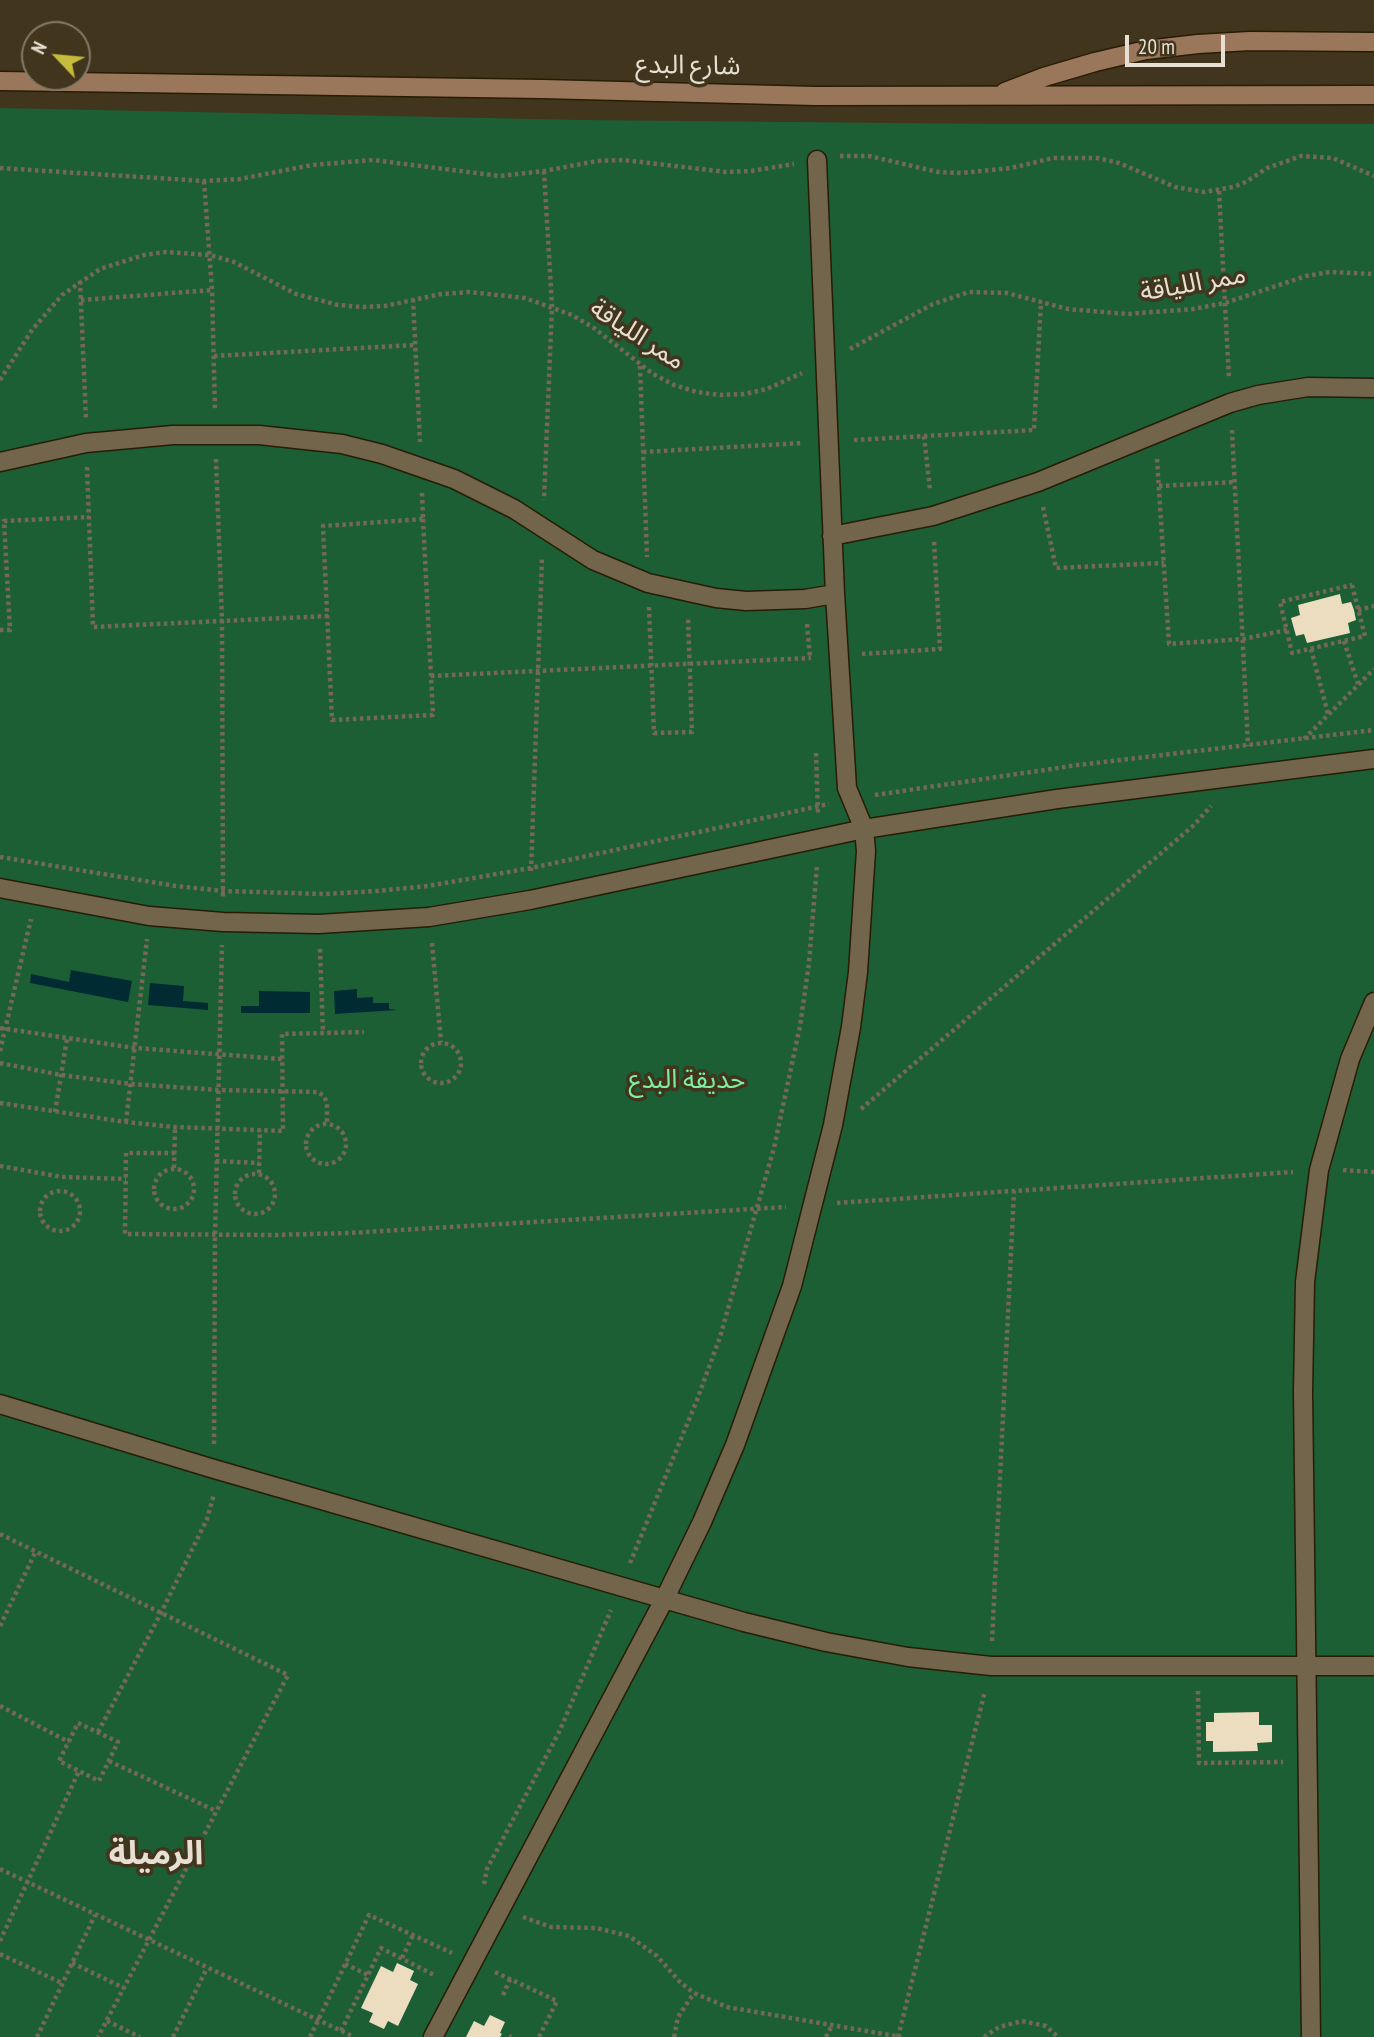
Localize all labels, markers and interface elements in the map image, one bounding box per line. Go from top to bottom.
north arrow [21,21,91,91]
scale bar [1129,21,1229,65]
text: 20 m [1138,33,1175,60]
text: N [26,38,52,58]
street label: شارع البدع [635,49,741,83]
street label: ممر اللياقة [1138,259,1248,309]
street label: ممر اللياقة [584,293,690,377]
park label: حديقة البدع [629,1065,745,1097]
district label: الرميلة [109,1835,203,1875]

